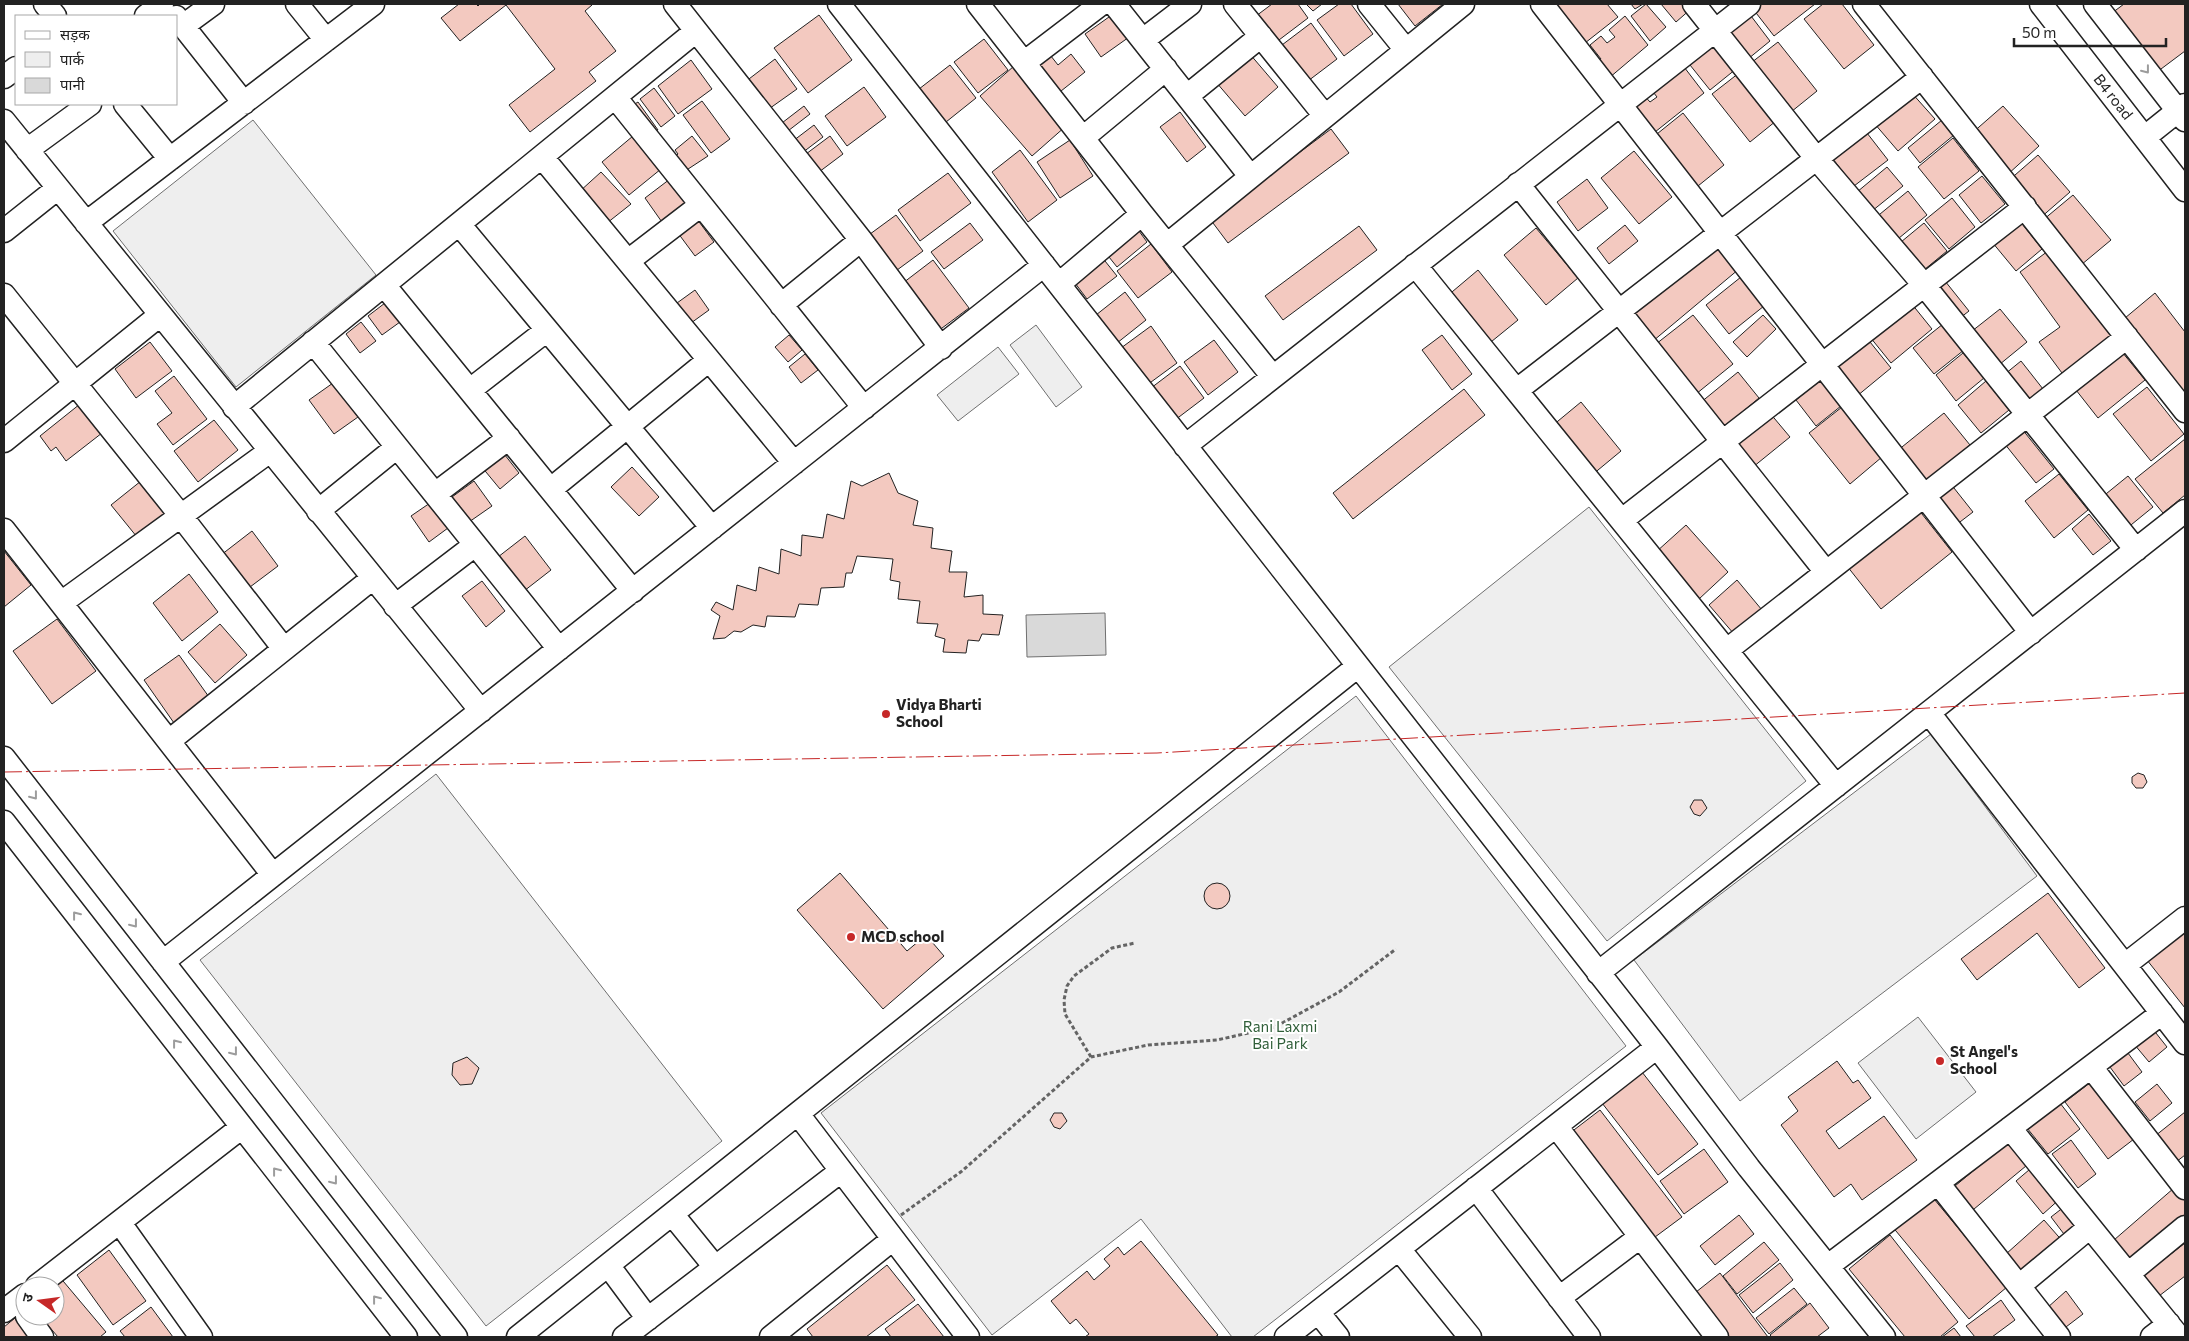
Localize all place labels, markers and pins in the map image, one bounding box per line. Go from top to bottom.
place label: Vidya Bharti School [896,695,982,730]
marker: Vidya Bharti School [880,708,892,720]
place label: MCD school [861,927,944,945]
marker: MCD school [845,931,857,943]
place label: St Angel's School [1950,1042,2018,1077]
marker: St Angel's School [1934,1055,1946,1067]

